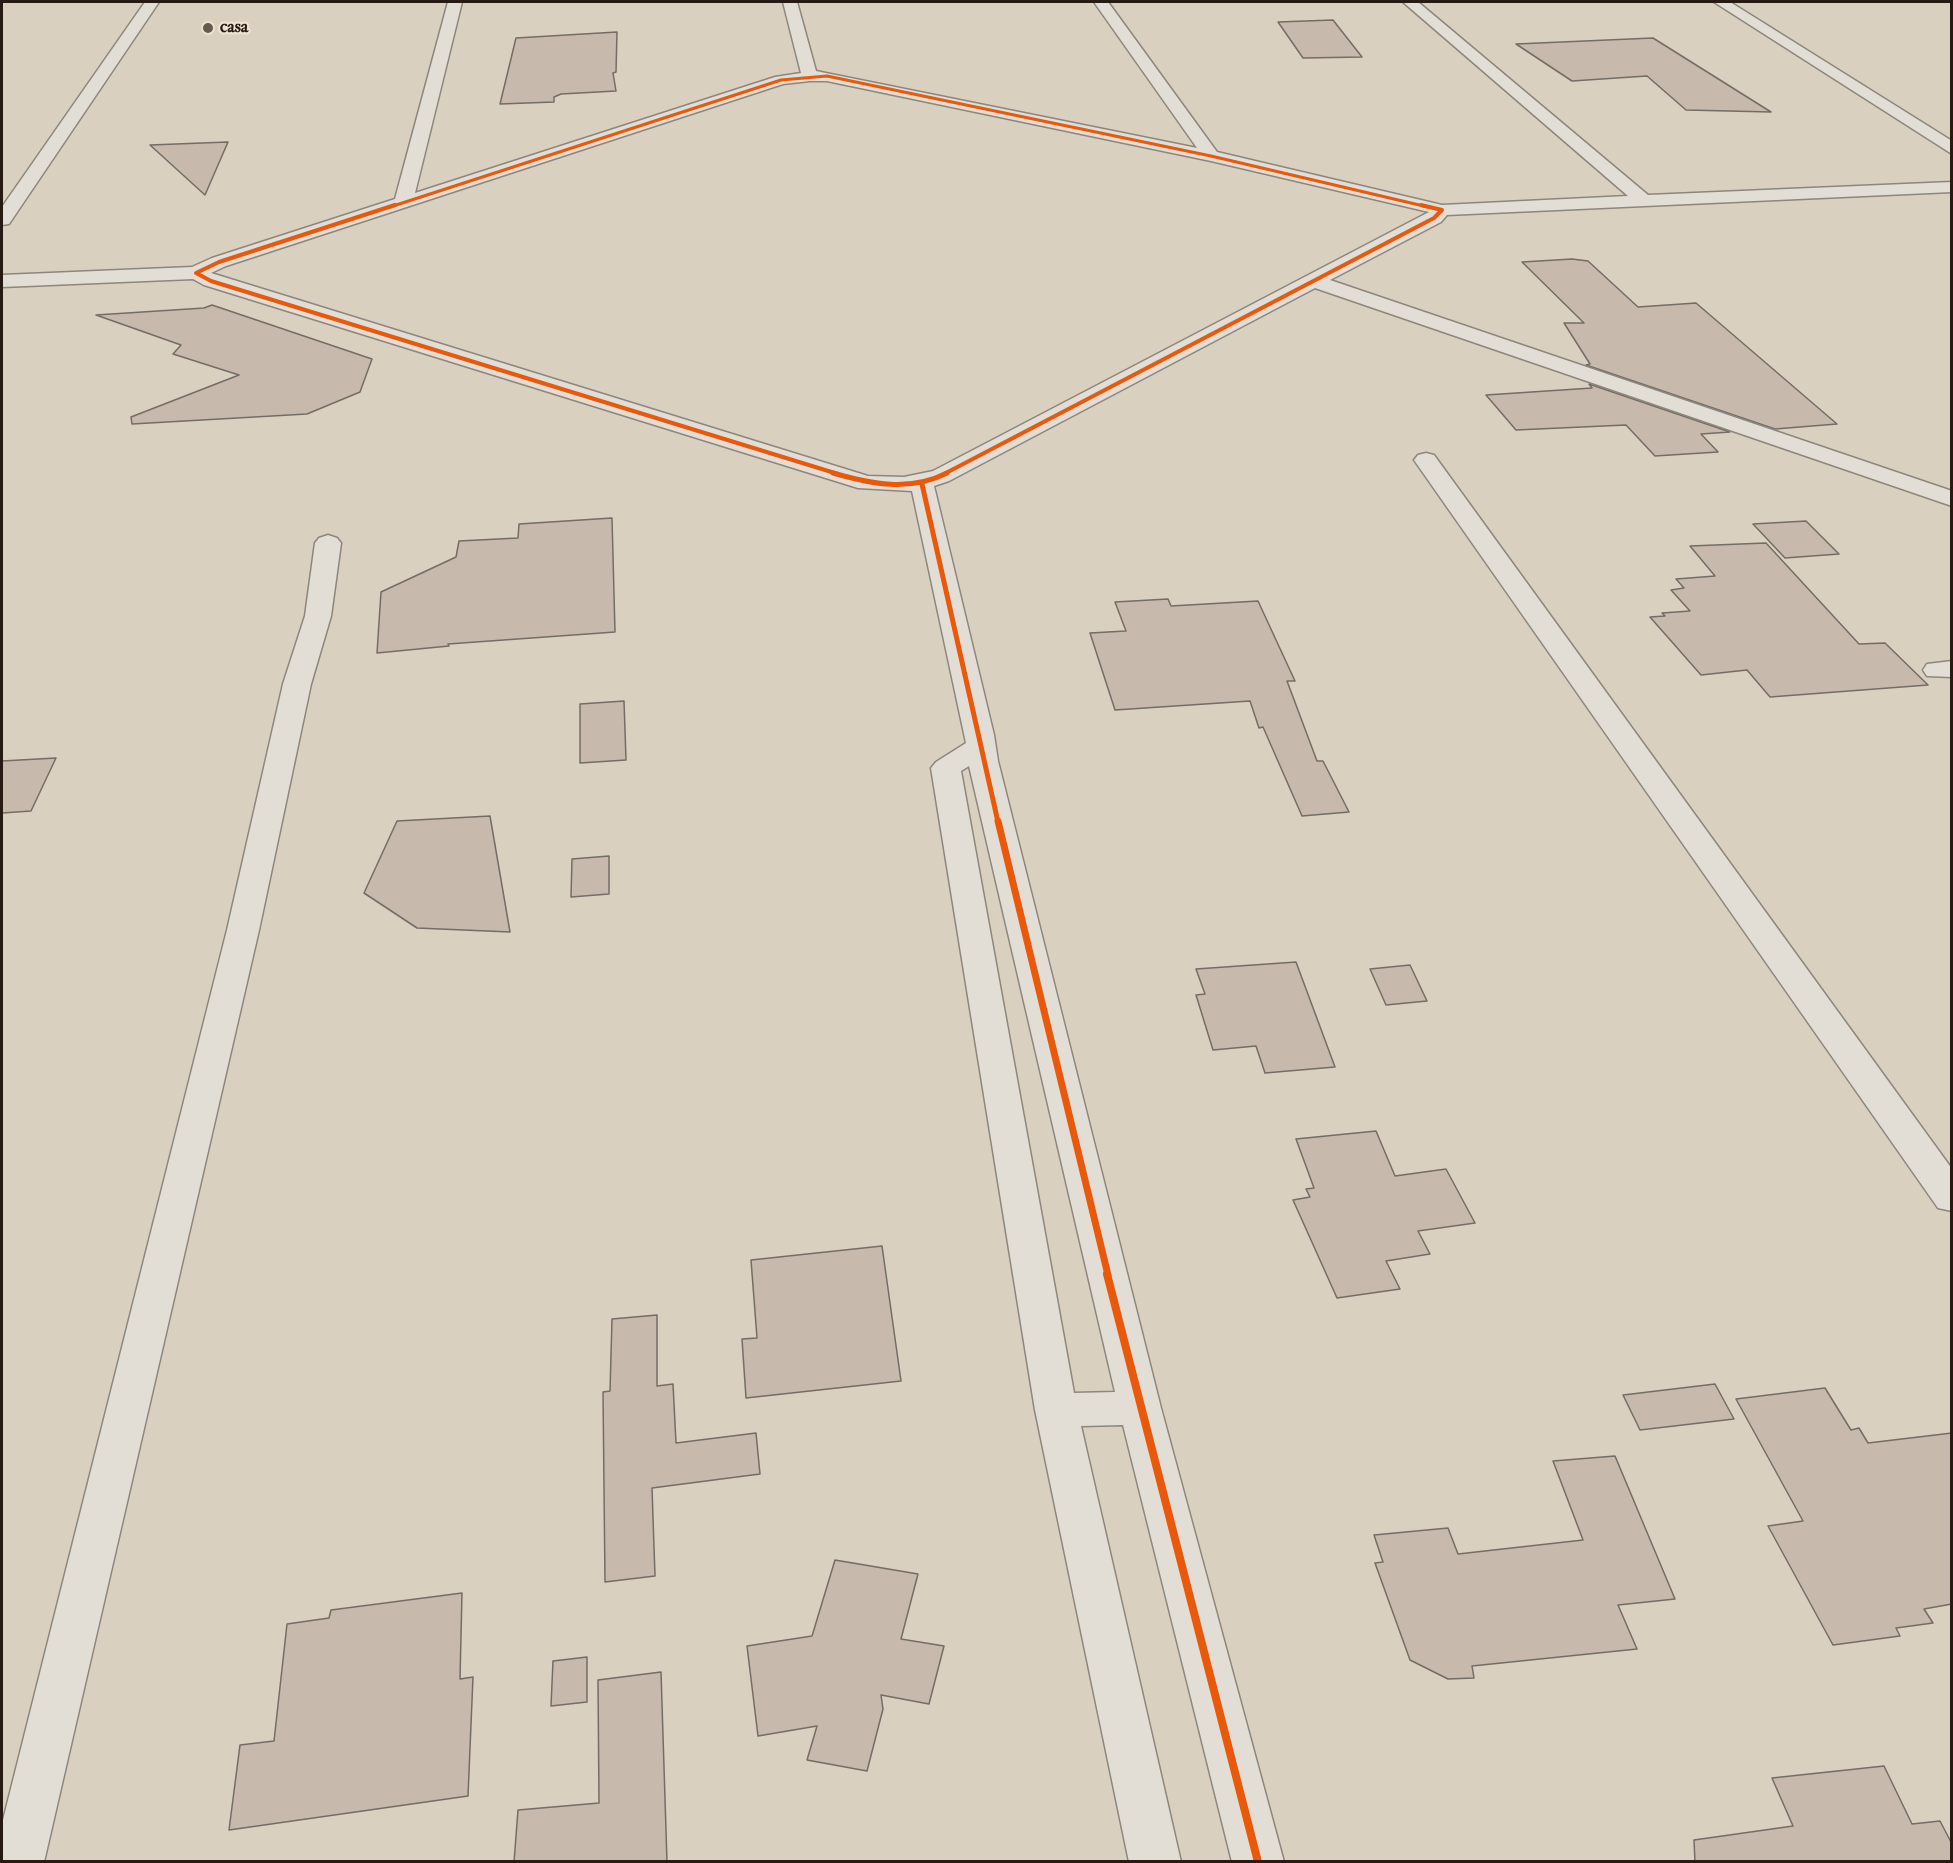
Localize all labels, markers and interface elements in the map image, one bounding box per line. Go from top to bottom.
place label: casa [220,17,248,39]
marker: casa [201,21,215,35]

